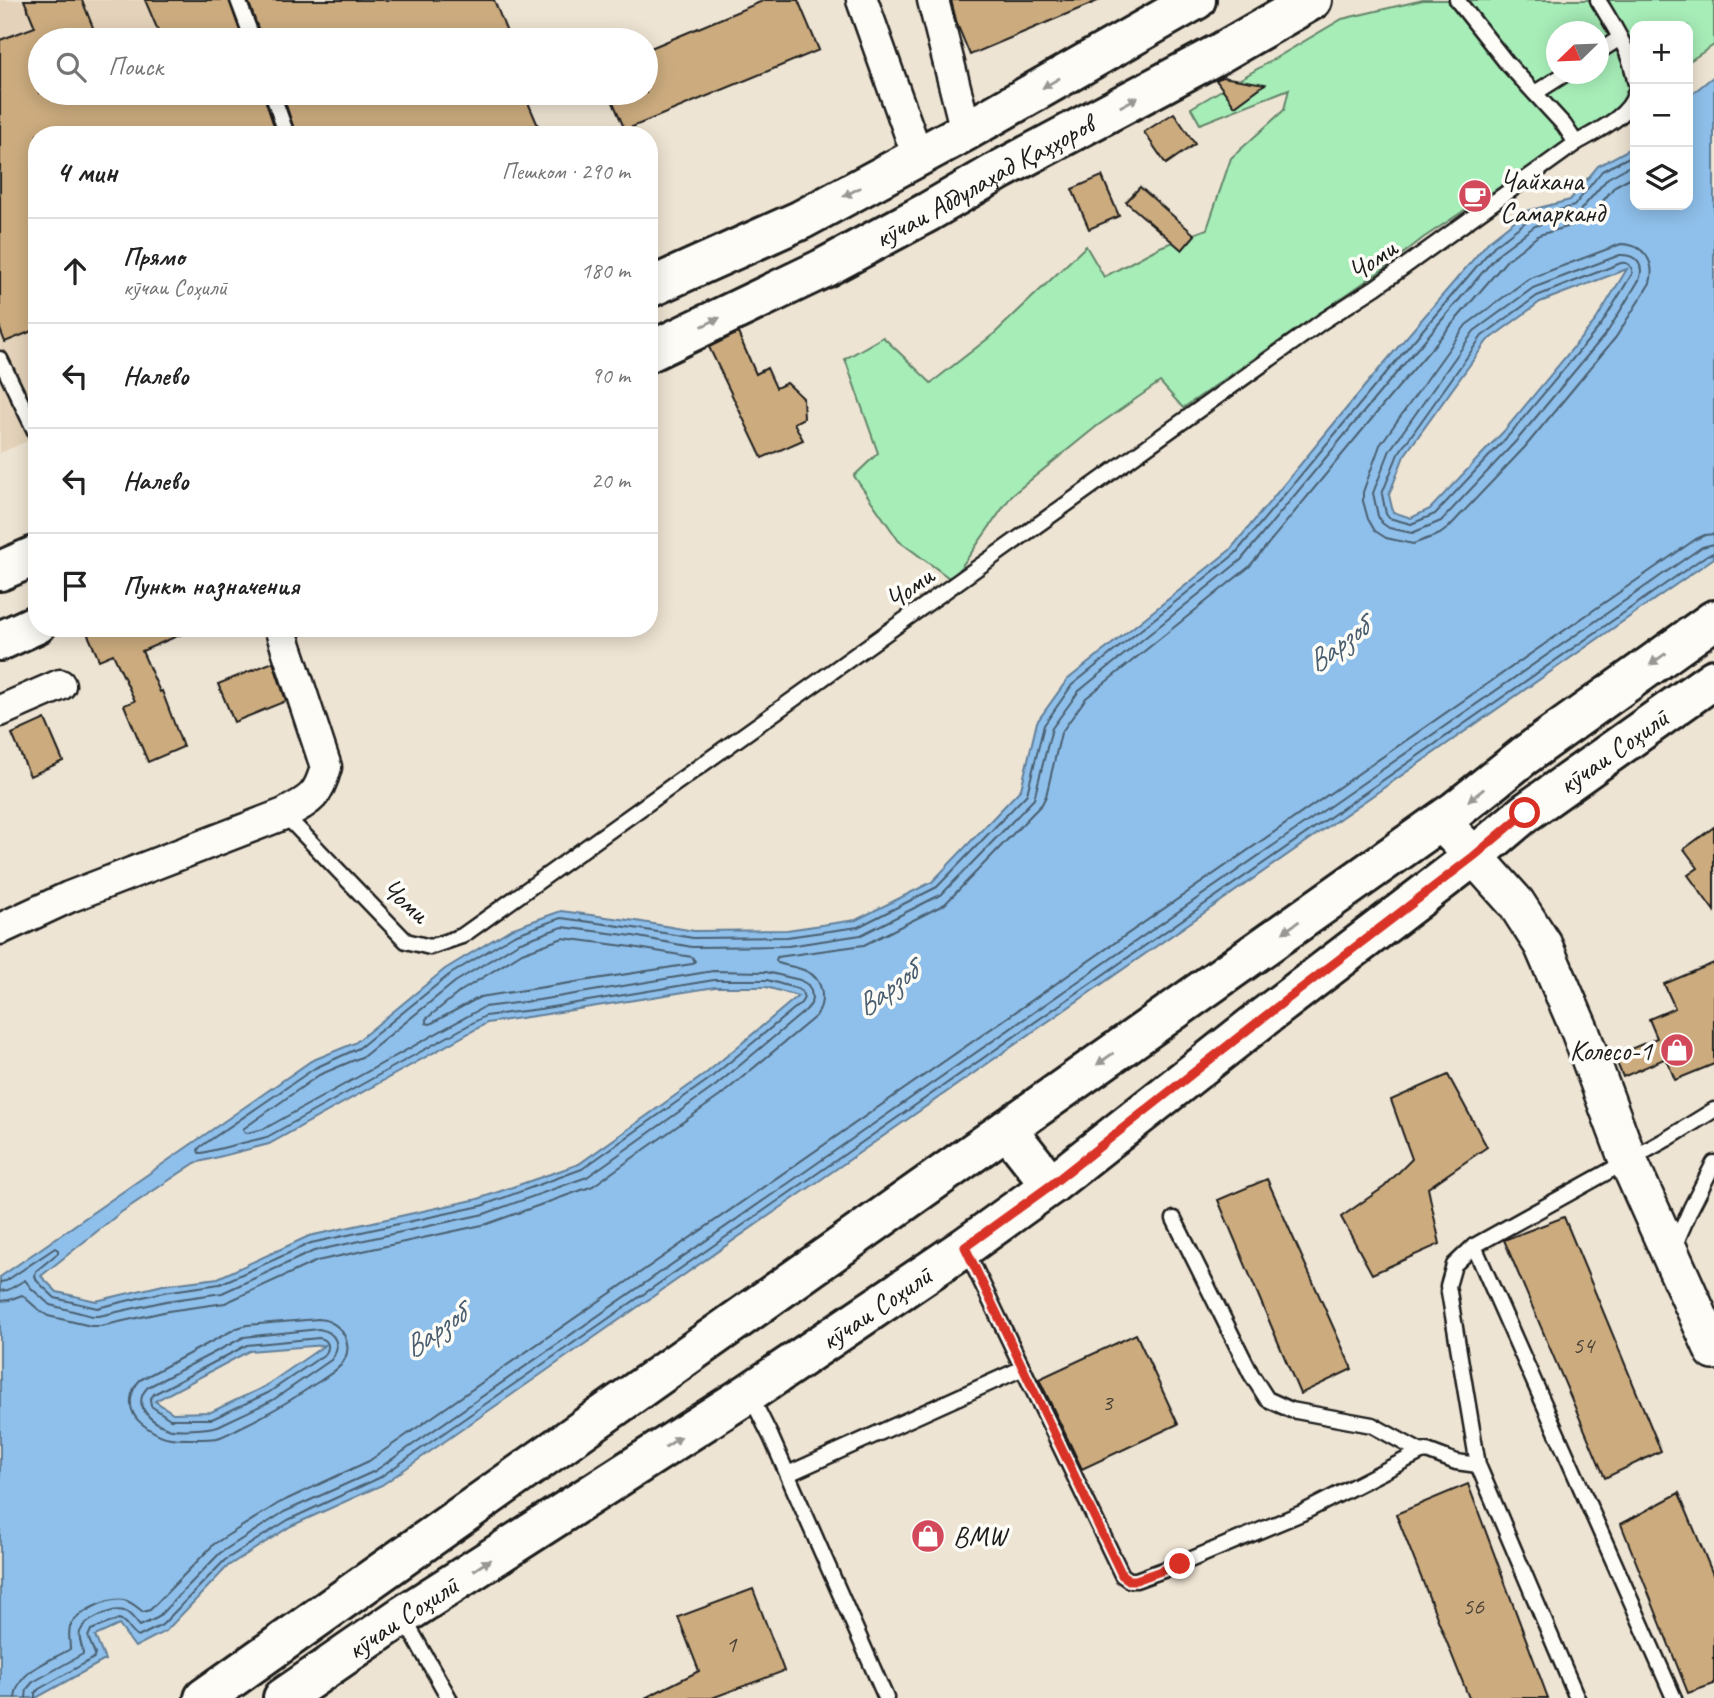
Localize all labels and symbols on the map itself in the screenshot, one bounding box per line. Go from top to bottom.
north arrow [1546,21,1609,84]
one-way arrow [1042,77,1061,89]
one-way arrow [1119,96,1138,108]
street label: кӯчаи Абдулаҳад Қаҳҳоров [868,104,1104,256]
place label: Чайхана Самарканд [1500,163,1607,230]
cafe icon: Чайхана Самарканд [1456,177,1494,215]
one-way arrow [842,187,862,198]
street label: Чоми [1341,229,1405,289]
one-way arrow [701,316,721,328]
street label: Чоми [878,557,942,617]
water label: Варзоб [1298,603,1384,681]
one-way arrow [1649,652,1667,666]
street label: кӯчаи Соҳилӣ [1551,699,1677,802]
one-way arrow [1467,787,1484,802]
route start [1509,797,1540,828]
street label: Чоми [375,870,438,932]
one-way arrow [1282,920,1300,934]
water label: Варзоб [847,947,933,1025]
shop icon: Колесо-1 [1658,1031,1696,1069]
place label: Колесо-1 [1570,1033,1653,1068]
one-way arrow [1096,1052,1114,1066]
street label: кӯчаи Соҳилӣ [814,1257,940,1358]
water label: Варзоб [395,1290,481,1366]
house number: 54 [1572,1330,1596,1360]
house number: 3 [1102,1387,1115,1417]
one-way arrow [664,1435,683,1448]
shop icon: BMW [909,1517,947,1555]
place label: BMW [953,1519,1010,1554]
route end [1164,1548,1195,1579]
one-way arrow [472,1558,492,1571]
street label: кӯчаи Соҳилӣ [340,1567,466,1667]
house number: 56 [1462,1591,1485,1621]
house number: 1 [726,1629,738,1659]

